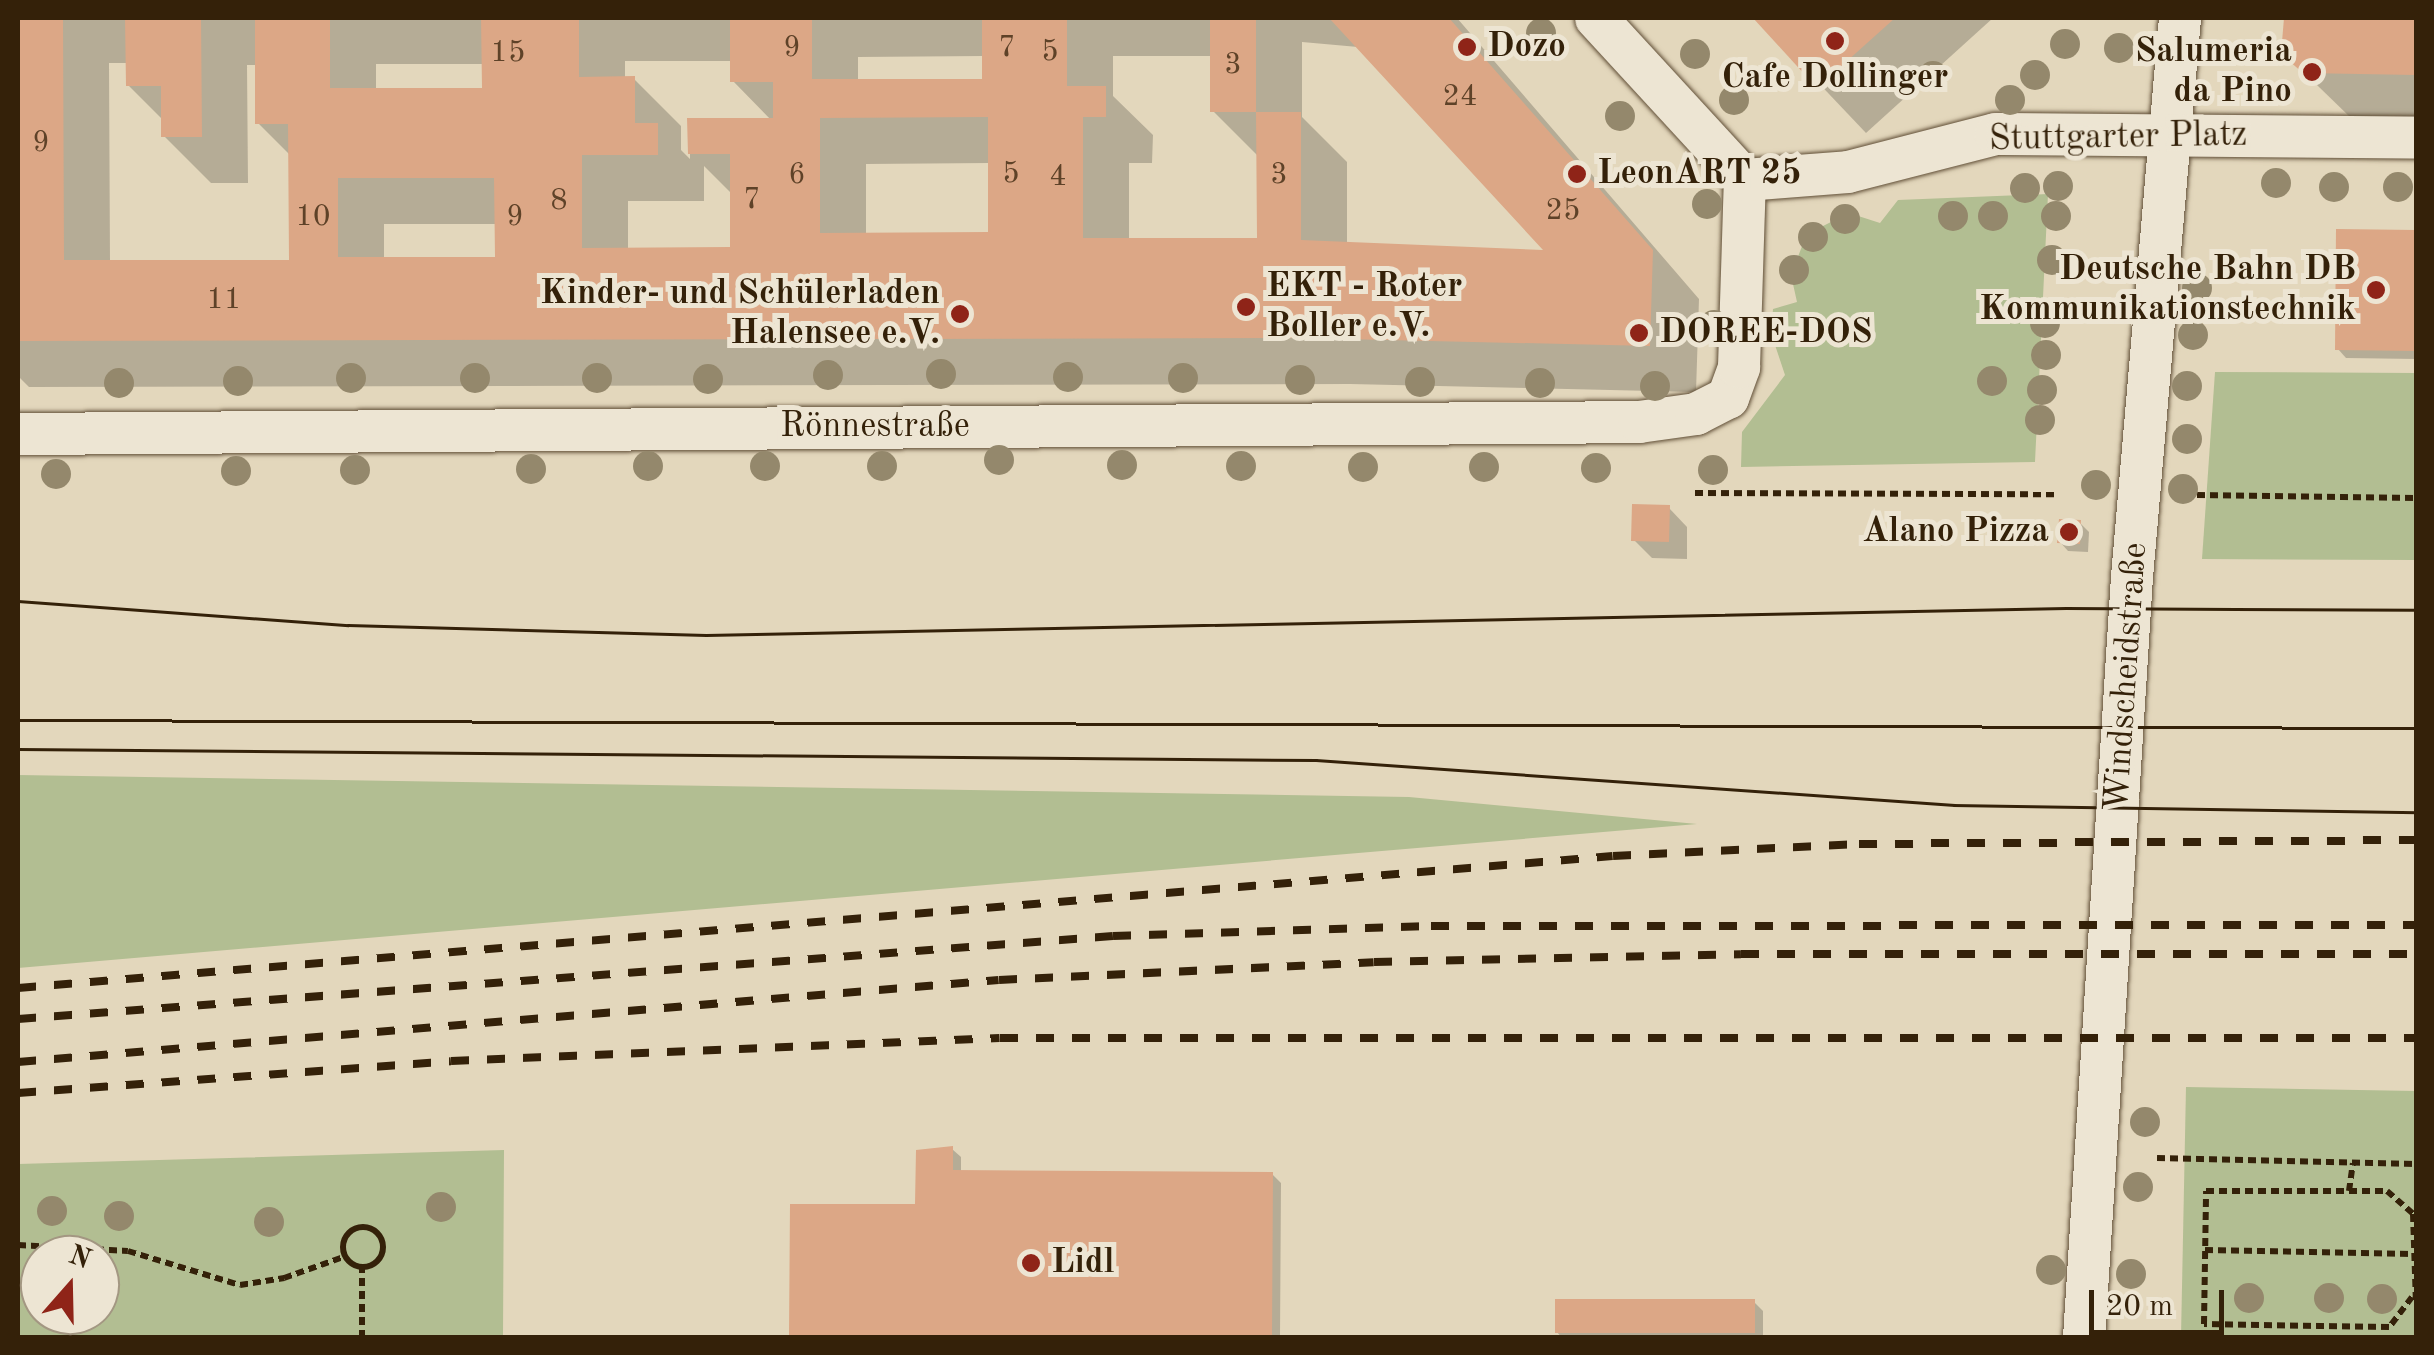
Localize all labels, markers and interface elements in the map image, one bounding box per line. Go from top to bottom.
place label: Dozo [1487,26,1566,68]
house number: 9 [783,30,801,66]
house number: 7 [998,30,1016,66]
marker: Cafe Dollinger [1824,30,1846,52]
place label: Salumeria da Pino [2135,31,2292,113]
house number: 5 [1041,34,1059,70]
house number: 15 [491,35,525,71]
marker: Dozo [1456,36,1478,58]
house number: 3 [1224,47,1242,83]
place label: Cafe Dollinger [1721,57,1949,99]
marker: Salumeria da Pino [2301,61,2323,83]
house number: 24 [1443,79,1477,115]
street label: Stuttgarter Platz [1988,115,2248,161]
house number: 9 [32,125,50,161]
place label: LeonART 25 [1597,153,1801,195]
house number: 5 [1002,156,1020,192]
house number: 6 [788,157,806,193]
house number: 3 [1270,157,1288,193]
house number: 4 [1049,159,1067,195]
marker: LeonART 25 [1566,163,1588,185]
house number: 7 [743,182,761,218]
house number: 8 [550,183,568,219]
house number: 25 [1546,193,1580,229]
house number: 10 [296,199,330,235]
house number: 9 [506,199,524,235]
place label: Deutsche Bahn DB Kommunikationstechnik [1979,249,2356,331]
place label: EKT - Roter Boller e.V. [1266,266,1462,348]
place label: Kinder- und Schülerladen Halensee e.V. [540,273,940,355]
marker: Deutsche Bahn DB Kommunikationstechnik [2365,279,2387,301]
house number: 11 [207,282,241,318]
marker: EKT - Roter Boller e.V. [1235,296,1257,318]
marker: Kinder- und Schülerladen Halensee e.V. [949,303,971,325]
place label: DOREE-DOS [1659,312,1872,354]
marker: DOREE-DOS [1628,322,1650,344]
street label: Rönnestraße [780,406,970,448]
place label: Alano Pizza [1862,511,2049,553]
marker: Alano Pizza [2058,521,2080,543]
street label: Windscheidstraße [2097,541,2157,813]
north arrow [20,1235,120,1335]
text: N [65,1242,94,1276]
place label: Lidl [1051,1242,1114,1284]
marker: Lidl [1020,1252,1042,1274]
scale bar [2094,1270,2229,1332]
text: 20 m [2106,1292,2173,1322]

